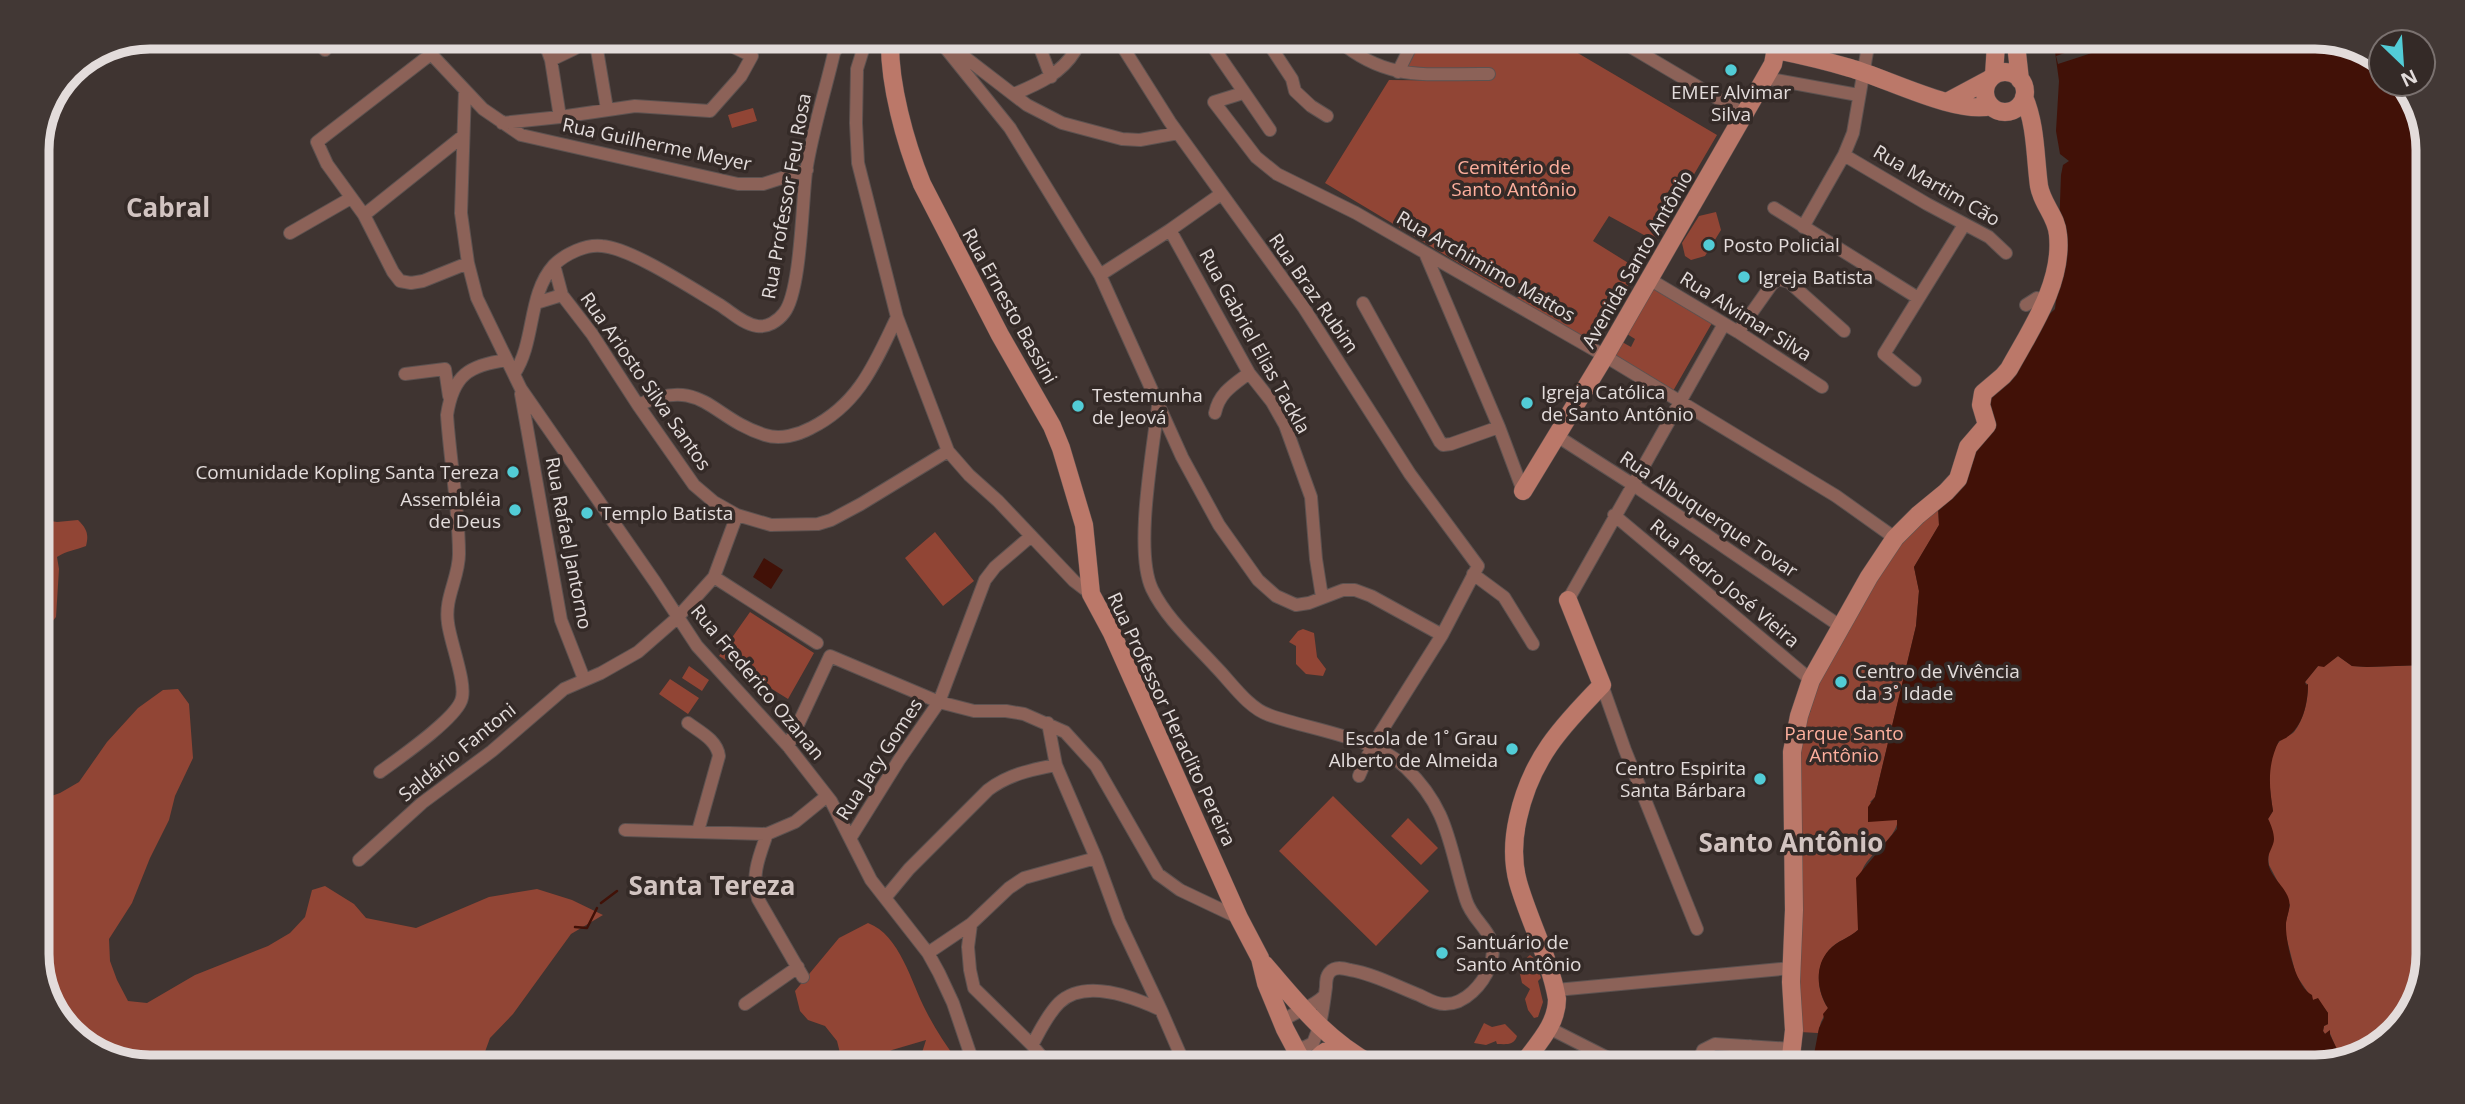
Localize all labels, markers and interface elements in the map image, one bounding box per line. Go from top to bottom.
north arrow [2367,28,2437,98]
marker: EMEF Alvimar Silva [1723,62,1739,78]
text: N [2397,63,2422,93]
place label: EMEF Alvimar Silva [1671,79,1791,127]
street label: Rua Professor Feu Rosa [755,91,817,301]
street label: Rua Guilherme Meyer [560,111,754,177]
street label: Rua Martim Cão [1869,138,2005,232]
park label: Cemitério de Santo Antônio [1451,154,1577,202]
street label: Avenida Santo Antônio [1575,165,1699,353]
district label: Cabral [126,189,210,225]
street label: Rua Archimimo Mattos [1392,204,1580,328]
street label: Rua Ernesto Bassini [956,224,1064,388]
street label: Rua Braz Rubim [1263,228,1365,358]
place label: Posto Policial [1723,232,1840,258]
marker: Posto Policial [1701,237,1717,253]
street label: Rua Gabriel Elias Tackla [1193,244,1317,438]
place label: Igreja Batista [1758,264,1873,290]
street label: Rua Alvimar Silva [1675,265,1817,367]
marker: Igreja Batista [1736,269,1752,285]
street label: Rua Ariosto Silva Santos [575,287,717,475]
place label: Igreja Católica de Santo Antônio [1541,379,1694,427]
place label: Testemunha de Jeová [1092,382,1203,430]
marker: Igreja Católica de Santo Antônio [1519,395,1535,411]
marker: Testemunha de Jeová [1070,398,1086,414]
street label: Rua Albuquerque Tovar [1615,445,1803,583]
street label: Rua Rafael Jantorno [540,455,598,631]
place label: Comunidade Kopling Santa Tereza [195,459,499,485]
marker: Comunidade Kopling Santa Tereza [505,464,521,480]
place label: Assembléia de Deus [400,486,501,534]
place label: Templo Batista [601,500,733,526]
marker: Assembléia de Deus [507,502,523,518]
marker: Templo Batista [579,505,595,521]
street label: Rua Pedro José Vieira [1645,513,1805,653]
street label: Rua Professor Heraclito Pereira [1102,588,1242,850]
street label: Rua Frederico Ozanan [685,599,831,765]
place label: Centro de Vivência da 3˚ Idade [1855,658,2020,706]
marker: Centro de Vivência da 3˚ Idade [1833,674,1849,690]
street label: Rua Jacy Gomes [830,693,928,825]
street label: Saldário Fantoni [393,697,521,807]
park label: Parque Santo Antônio [1784,720,1904,768]
place label: Escola de 1˚ Grau Alberto de Almeida [1329,725,1498,773]
marker: Escola de 1˚ Grau Alberto de Almeida [1504,741,1520,757]
place label: Centro Espirita Santa Bárbara [1615,755,1746,803]
marker: Centro Espirita Santa Bárbara [1752,771,1768,787]
district label: Santo Antônio [1699,824,1883,860]
district label: Santa Tereza [629,867,795,903]
place label: Santuário de Santo Antônio [1456,929,1582,977]
marker: Santuário de Santo Antônio [1434,945,1450,961]

